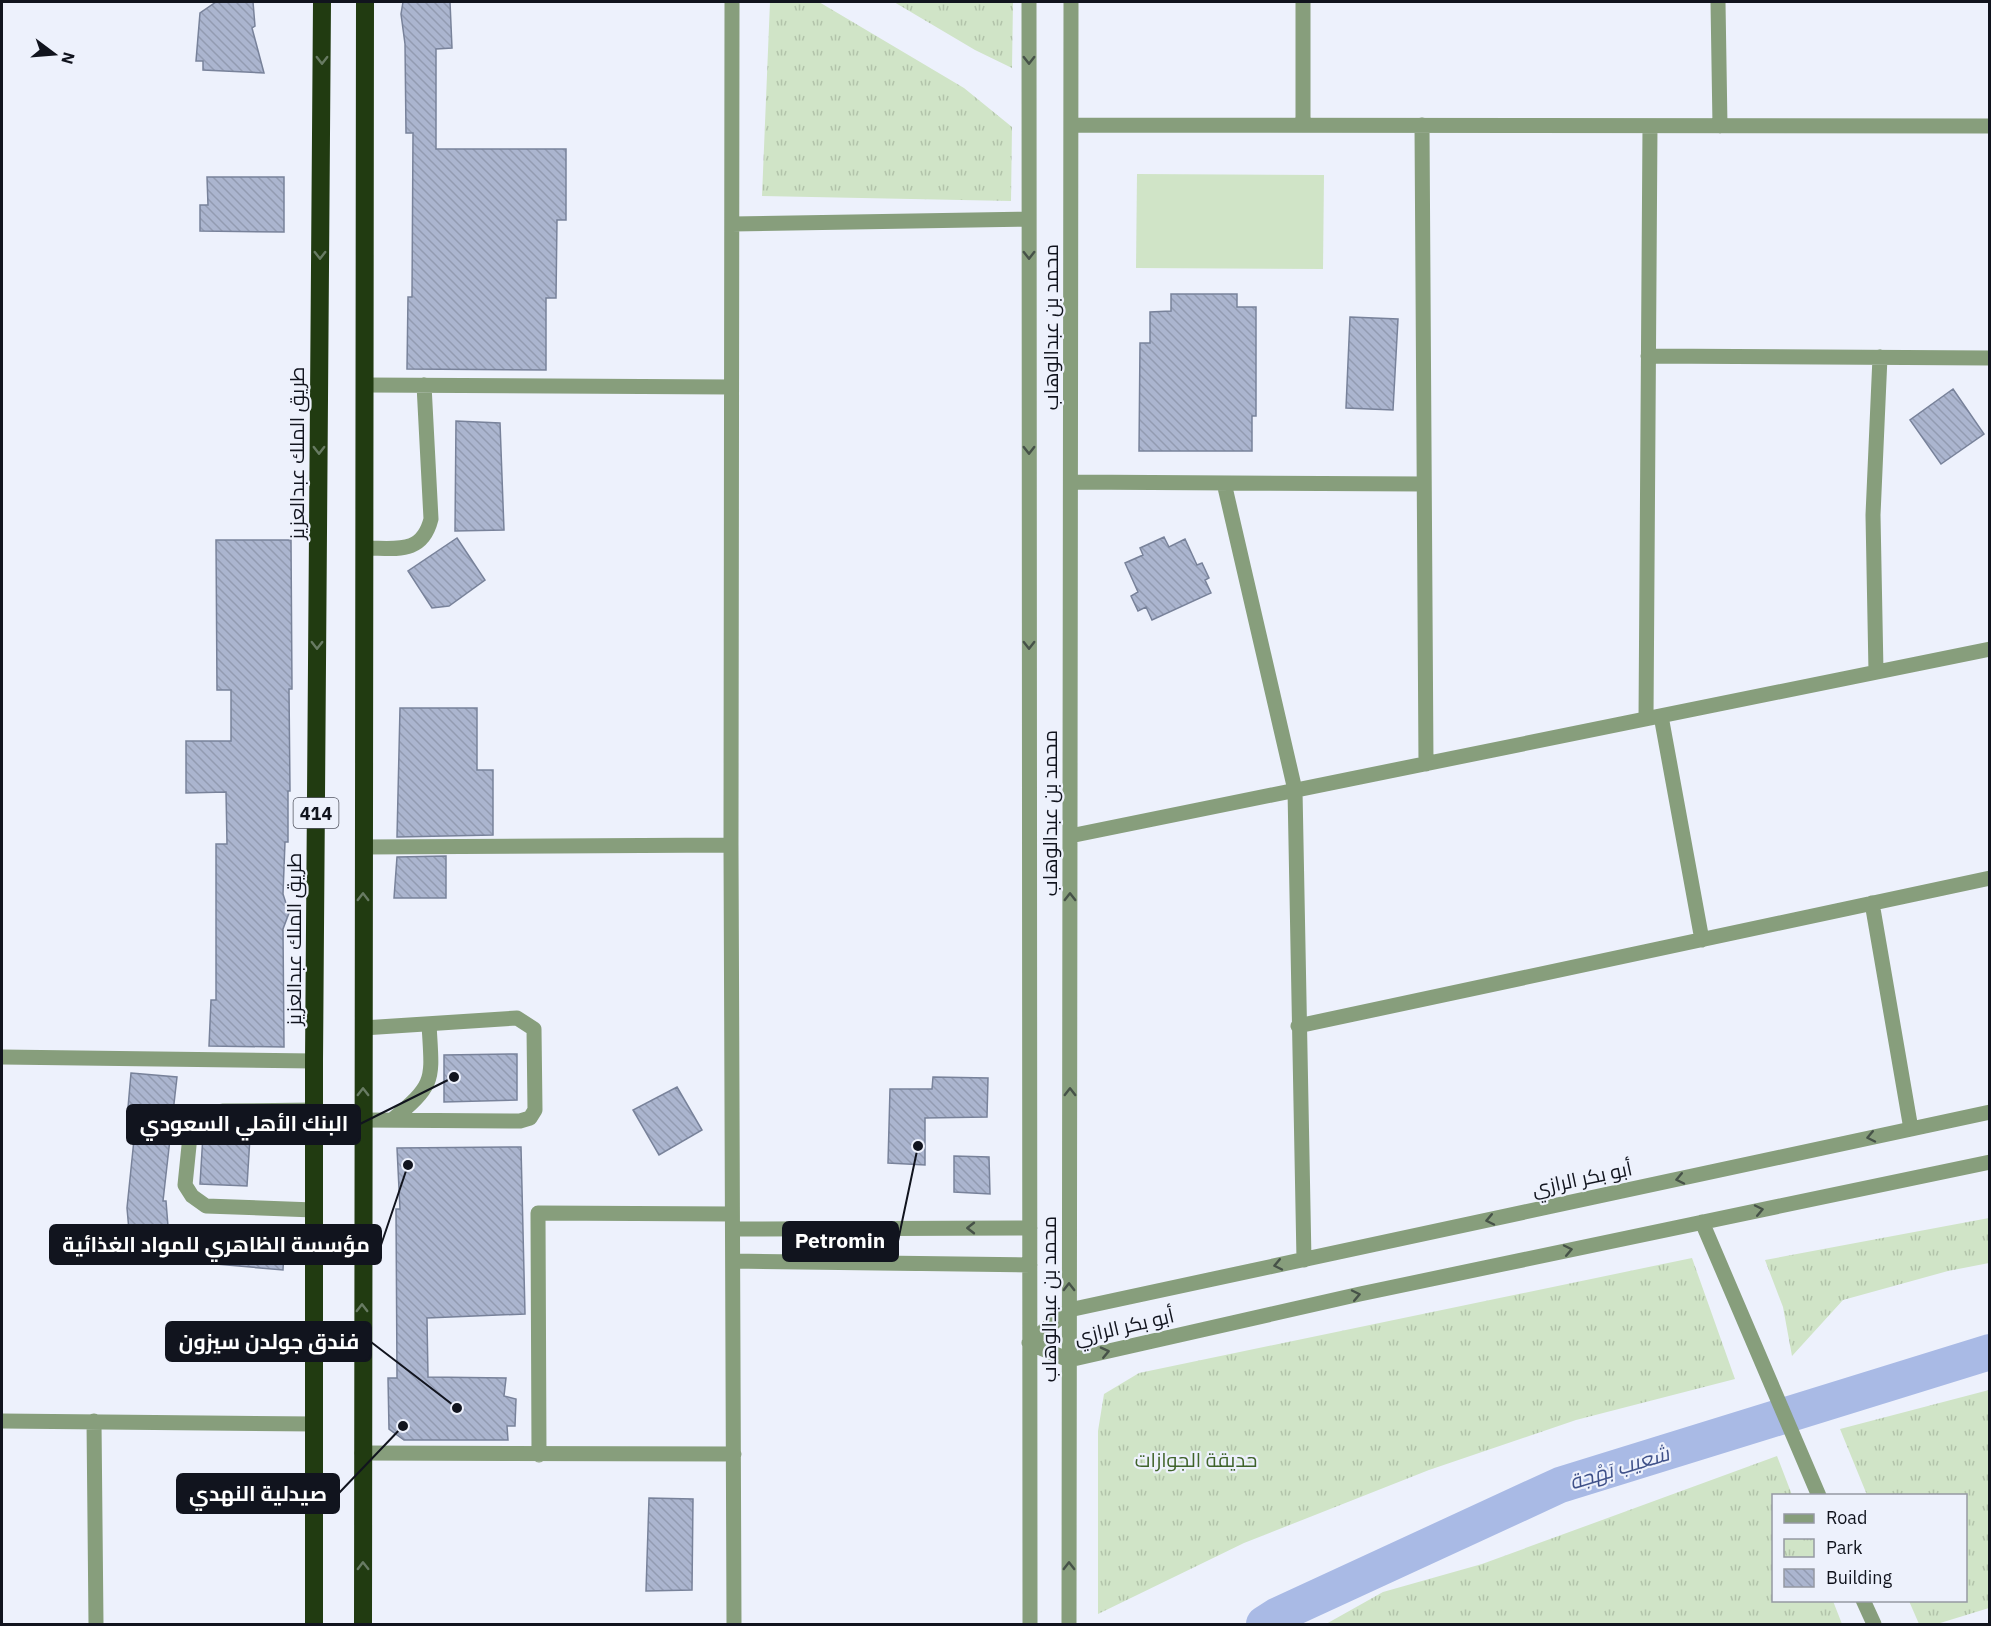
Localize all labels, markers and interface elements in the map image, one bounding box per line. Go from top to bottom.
north arrow [24,24,84,84]
text: N [57,50,80,66]
one-way arrow [316,55,328,64]
one-way arrow [1023,55,1035,64]
street label: محمد بن عبدالوهاب [1037,244,1064,410]
one-way arrow [314,250,326,259]
one-way arrow [1023,250,1035,259]
street label: طريق الملك عبدالعزيز [283,367,310,540]
one-way arrow [313,445,325,454]
one-way arrow [1023,445,1035,454]
one-way arrow [311,640,323,649]
one-way arrow [1023,640,1035,649]
street label: محمد بن عبدالوهاب [1036,730,1063,896]
road number: 414 [294,798,338,828]
street label: طريق الملك عبدالعزيز [280,853,307,1026]
one-way arrow [357,893,369,902]
one-way arrow [1064,893,1076,902]
one-way arrow [357,1088,369,1097]
one-way arrow [1064,1088,1076,1097]
callout: البنك الأهلي السعودي [127,1105,360,1144]
text: البنك الأهلي السعودي [140,1109,348,1141]
one-way arrow [1866,1130,1876,1143]
street label: أبو بكر الرازي [1529,1154,1635,1205]
one-way arrow [1675,1171,1685,1184]
one-way arrow [1753,1205,1763,1218]
one-way arrow [1485,1213,1495,1226]
street label: محمد بن عبدالوهاب [1035,1216,1062,1382]
callout: Petromin [783,1222,898,1261]
one-way arrow [967,1222,976,1234]
callout: مؤسسة الظاهري للمواد الغذائية [50,1225,381,1264]
text: Petromin [795,1226,885,1254]
text: مؤسسة الظاهري للمواد الغذائية [62,1230,370,1262]
one-way arrow [1562,1245,1572,1258]
one-way arrow [1274,1258,1284,1271]
one-way arrow [1063,1283,1075,1292]
one-way arrow [1351,1289,1361,1302]
street label: أبو بكر الرازي [1071,1301,1177,1354]
one-way arrow [356,1304,368,1313]
callout: فندق جولدن سيزون [166,1322,371,1361]
text: فندق جولدن سيزون [179,1327,359,1355]
one-way arrow [1099,1346,1109,1359]
water label: شعيب بَهْجة [1566,1438,1673,1495]
park label: حديقة الجوازات [1135,1446,1257,1473]
callout: صيدلية النهدي [177,1474,339,1513]
text: صيدلية النهدي [189,1479,327,1511]
legend [1772,1494,1967,1602]
text: Road [1826,1506,1867,1529]
text: Park [1826,1536,1863,1559]
one-way arrow [357,1562,369,1571]
one-way arrow [1063,1562,1075,1571]
text: Building [1826,1566,1893,1589]

